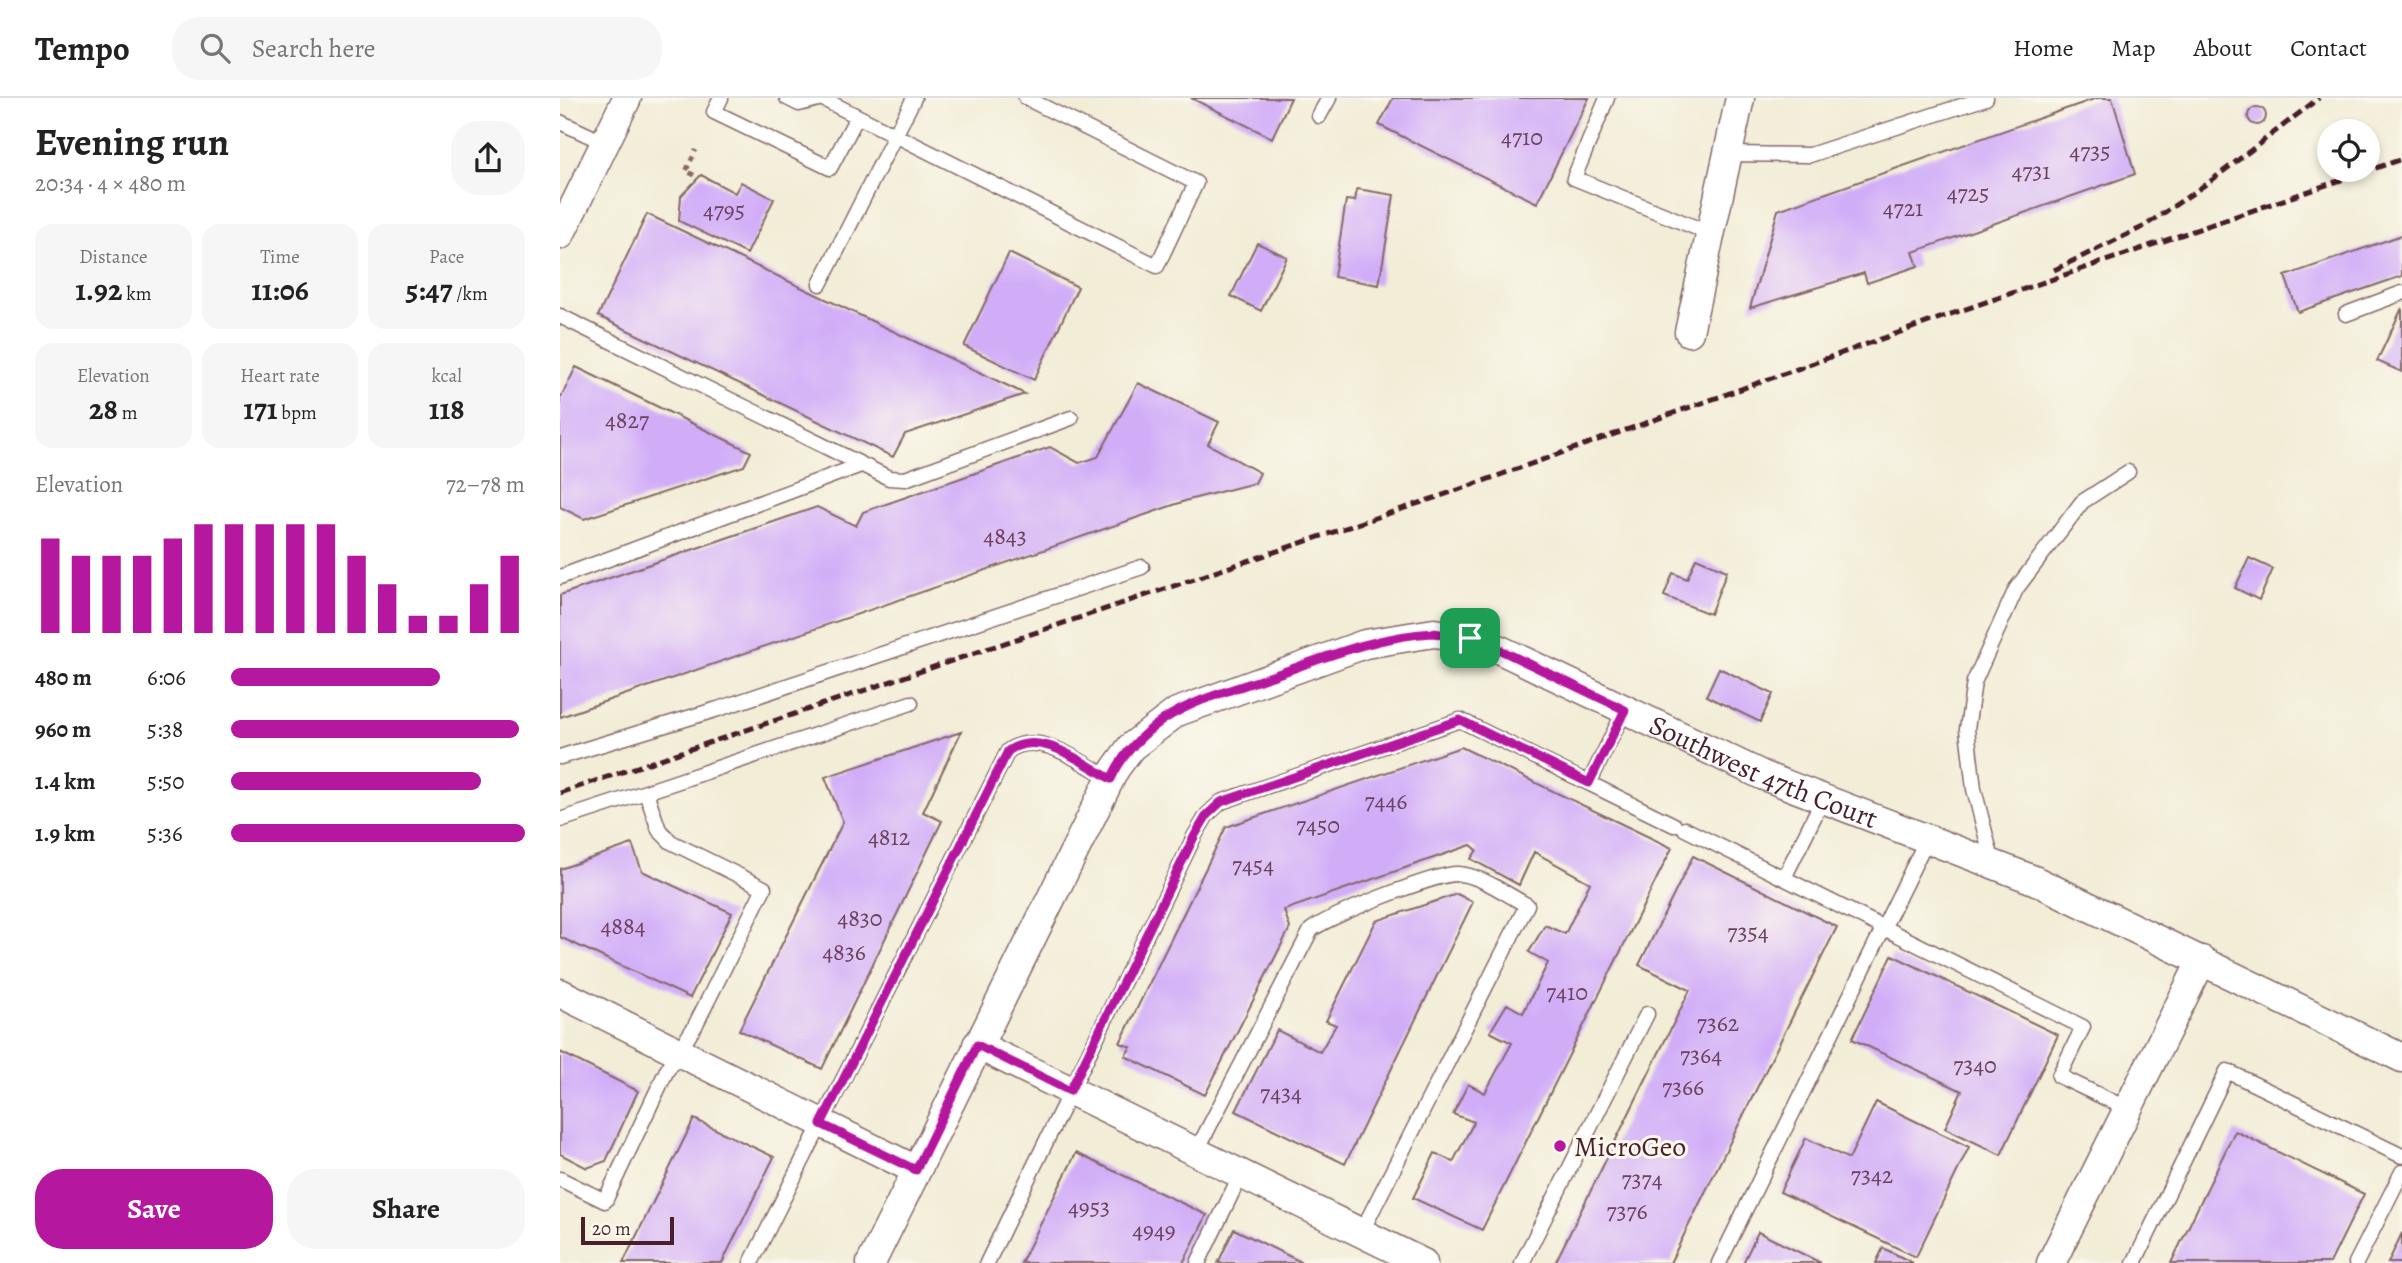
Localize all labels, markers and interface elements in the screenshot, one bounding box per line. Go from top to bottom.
search box [172,17,662,80]
text: Tempo [35,26,130,71]
icon: search [196,29,234,67]
text: Search here [252,31,375,66]
text: Home [2013,32,2074,64]
text: Map [2112,32,2156,64]
text: About [2194,32,2252,64]
text: Contact [2290,32,2367,64]
text: Evening run [35,116,229,168]
map controls [2317,119,2380,182]
button: locate [2317,119,2380,182]
button: share [451,121,525,195]
house number: 4710 [1501,121,1543,153]
house number: 4735 [2069,135,2111,167]
house number: 4731 [2011,155,2051,187]
text: 20:34 · 4 × 480 m [35,168,186,199]
house number: 4725 [1947,177,1989,209]
house number: 4721 [1883,192,1923,224]
house number: 4795 [703,194,745,226]
text: Distance [79,244,147,270]
text: Time [260,244,300,270]
text: Pace [429,244,464,270]
text: 1.92 [75,270,123,310]
text: 11:06 [251,270,309,310]
text: 5:47 [406,270,452,310]
text: km [123,281,152,307]
text: /km [452,281,488,307]
text: Elevation [77,363,150,389]
text: Heart rate [240,363,320,389]
text: kcal [431,363,462,389]
text: 28 [89,389,118,429]
text: 171 [243,389,278,429]
text: 118 [429,389,465,429]
text: m [118,400,138,426]
text: bpm [278,400,317,426]
house number: 4827 [605,404,650,436]
text: Elevation [35,469,123,500]
text: 72–78 m [446,469,525,500]
house number: 4843 [983,520,1027,552]
pin [1440,608,1500,668]
icon: arrive [1451,619,1489,657]
text: 480 m [35,662,92,693]
text: 6:06 [147,662,186,693]
street label: Southwest 47th Court [1643,706,1883,838]
text: 960 m [35,714,91,745]
text: 5:38 [147,714,183,745]
text: 1.4 km [35,766,96,797]
text: 5:50 [147,766,185,797]
house number: 7446 [1365,785,1407,817]
house number: 7450 [1296,809,1340,841]
text: 1.9 km [35,818,95,849]
text: 5:36 [147,818,183,849]
house number: 4812 [868,821,910,853]
house number: 7454 [1232,849,1274,881]
house number: 4830 [837,902,883,934]
house number: 4884 [600,910,646,942]
house number: 7354 [1727,916,1769,948]
house number: 4836 [822,936,866,968]
house number: 7410 [1546,976,1588,1008]
house number: 7362 [1697,1007,1739,1039]
house number: 7364 [1680,1039,1722,1071]
house number: 7340 [1953,1049,1997,1081]
house number: 7366 [1662,1071,1704,1103]
house number: 7434 [1260,1077,1302,1109]
place label: MicroGeo [1574,1128,1686,1166]
marker: MicroGeo [1552,1138,1568,1154]
house number: 7342 [1851,1159,1893,1191]
house number: 7374 [1621,1163,1663,1195]
button: Save [35,1169,273,1249]
button: Share [287,1169,525,1249]
house number: 4953 [1068,1191,1110,1223]
house number: 7376 [1606,1195,1648,1227]
scale bar [581,1214,674,1246]
house number: 4949 [1132,1214,1176,1246]
text: 20 m [592,1216,631,1242]

